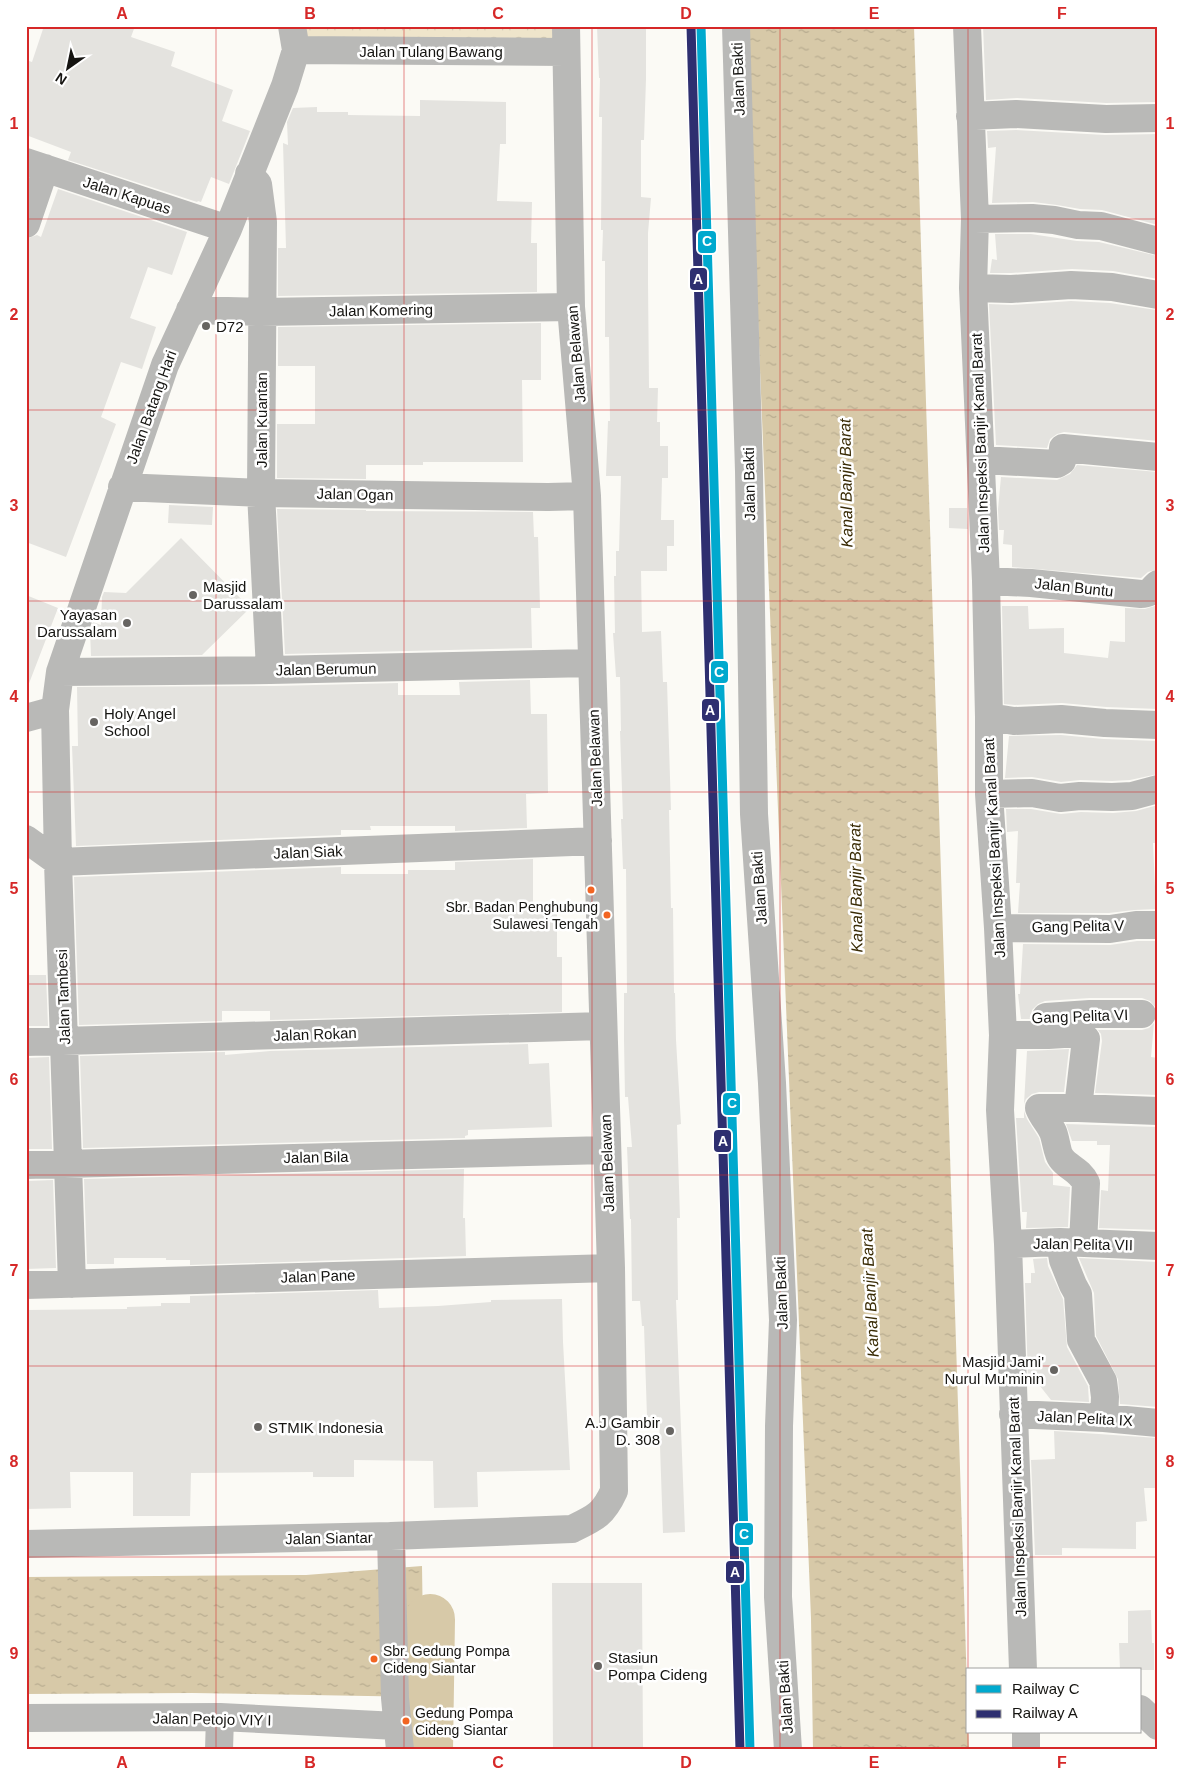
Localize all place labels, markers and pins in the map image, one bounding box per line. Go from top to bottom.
place label: D72 [216,318,244,335]
marker: D72 [200,320,212,332]
place label: Masjid Darussalam [203,578,283,612]
marker: Masjid Darussalam [187,589,199,601]
place label: Yayasan Darussalam [37,606,117,640]
marker: Yayasan Darussalam [121,617,133,629]
place label: Holy Angel School [104,705,176,739]
marker: Holy Angel School [88,716,100,728]
unlabelled marker [586,885,596,895]
place label: Sbr. Badan Penghubung Sulawesi Tengah [445,899,598,932]
marker: Sbr. Badan Penghubung Sulawesi Tengah [602,910,612,920]
place label: Masjid Jami' Nurul Mu'minin [944,1353,1044,1387]
marker: Masjid Jami' Nurul Mu'minin [1048,1364,1060,1376]
place label: A.J Gambir D. 308 [585,1414,660,1448]
place label: STMIK Indonesia [268,1419,384,1436]
marker: STMIK Indonesia [252,1421,264,1433]
marker: A.J Gambir D. 308 [664,1425,676,1437]
place label: Sbr. Gedung Pompa Cideng Siantar [383,1643,510,1676]
place label: Stasiun Pompa Cideng [608,1649,707,1683]
marker: Sbr. Gedung Pompa Cideng Siantar [369,1654,379,1664]
marker: Stasiun Pompa Cideng [592,1660,604,1672]
place label: Gedung Pompa Cideng Siantar [415,1705,513,1738]
marker: Gedung Pompa Cideng Siantar [401,1716,411,1726]

